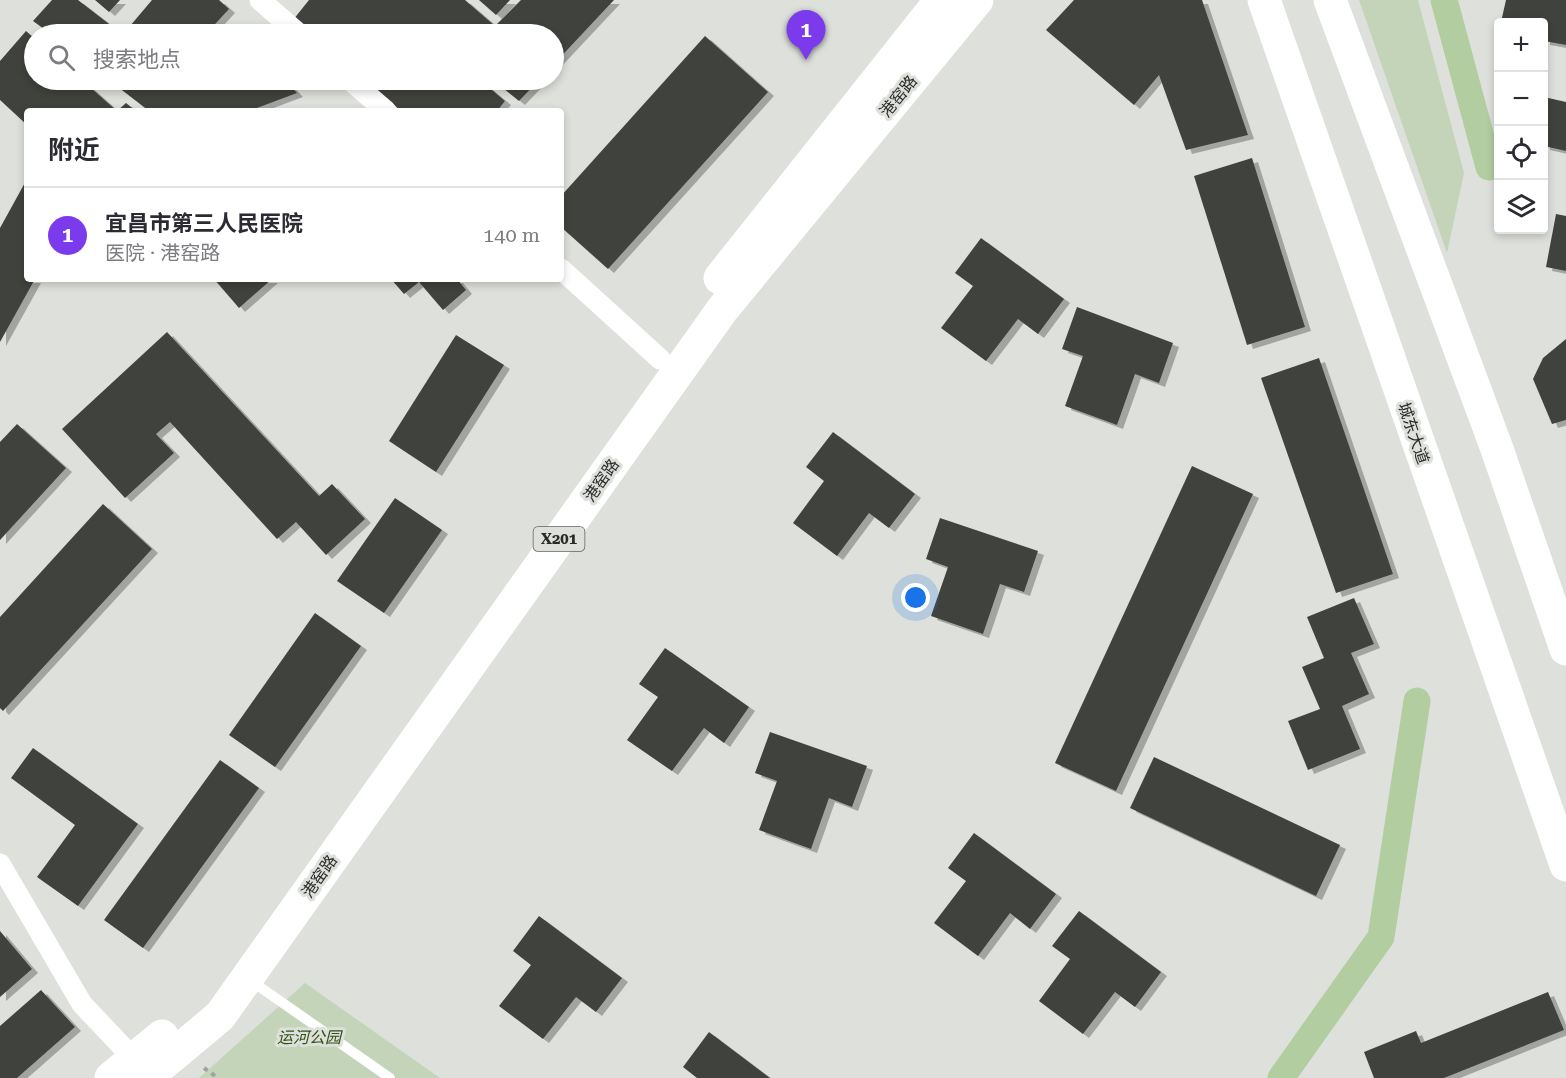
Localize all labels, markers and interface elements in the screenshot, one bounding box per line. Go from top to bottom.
pin: 1 [786,10,826,60]
map controls [1494,18,1548,234]
button: + [1494,18,1548,72]
search box [24,24,564,90]
icon: search [45,41,78,74]
text: 搜索地点 [93,47,181,72]
street label: 港窑路 [876,72,921,121]
button: − [1494,72,1548,126]
button: locate [1494,126,1548,180]
text: 附近 [48,135,100,165]
button: layers [1494,180,1548,234]
text: 宜昌市第三人民医院 [105,211,303,236]
text: 1 [62,223,73,247]
text: 140 m [483,223,540,247]
text: 医院 · 港窑路 [105,241,220,265]
street label: 城东大道 [1394,400,1433,467]
street label: 港窑路 [580,455,623,505]
road number: X201 [534,527,584,551]
your location [901,583,930,612]
street label: 港窑路 [298,851,341,901]
park label: 运河公园 [277,1028,343,1047]

